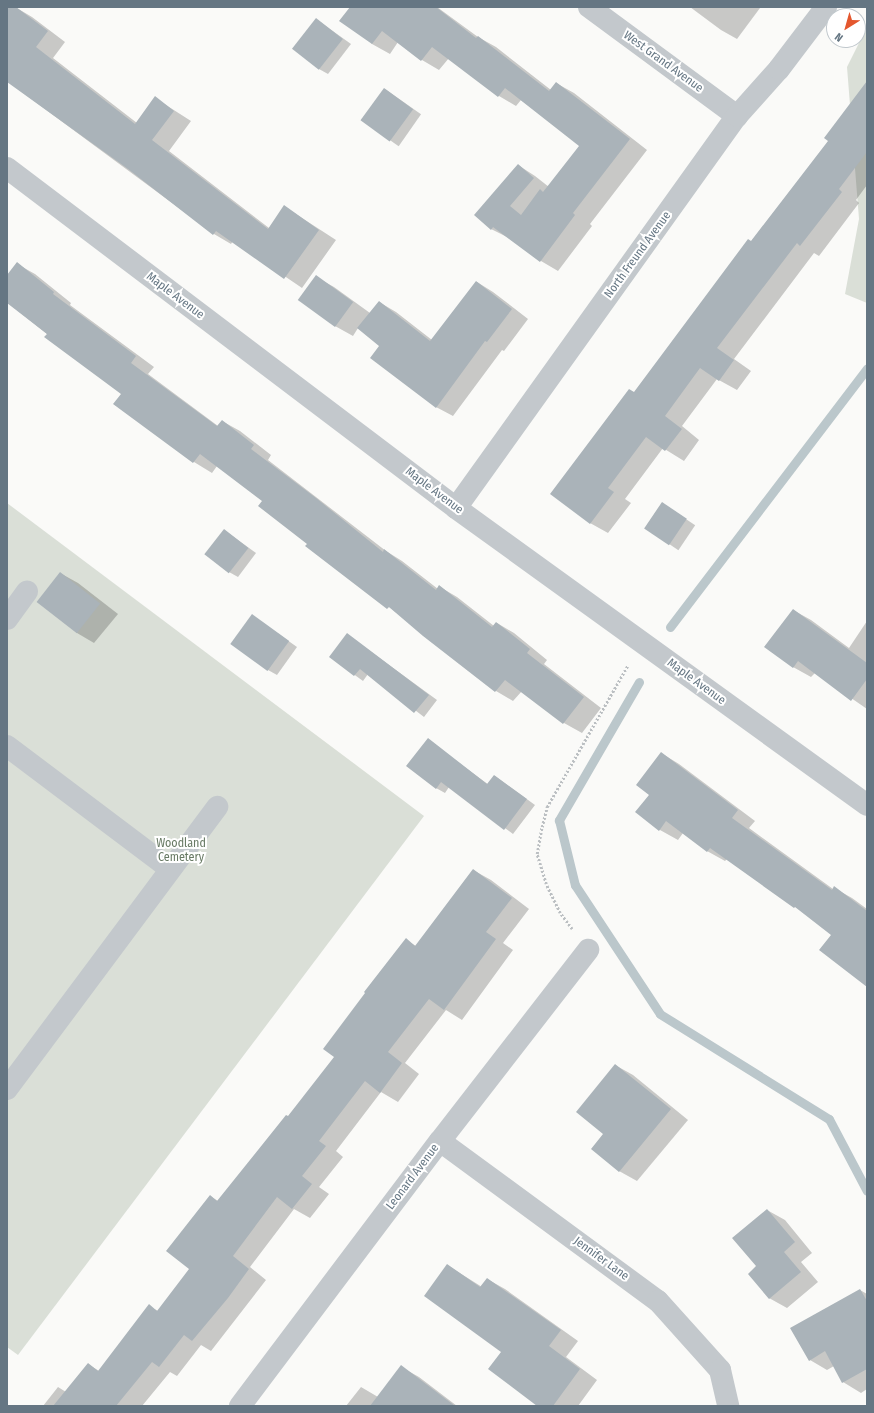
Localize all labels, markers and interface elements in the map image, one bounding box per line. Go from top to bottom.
north arrow [826,8,866,48]
street label: West Grand Avenue [620,28,706,96]
text: N [833,30,846,44]
street label: North Freund Avenue [602,209,674,301]
street label: Maple Avenue [143,270,207,322]
street label: Maple Avenue [402,465,466,517]
street label: Maple Avenue [664,656,728,708]
park label: Woodland Cemetery [156,837,206,865]
street label: Leonard Avenue [384,1141,442,1213]
street label: Jennifer Lane [571,1234,631,1284]

